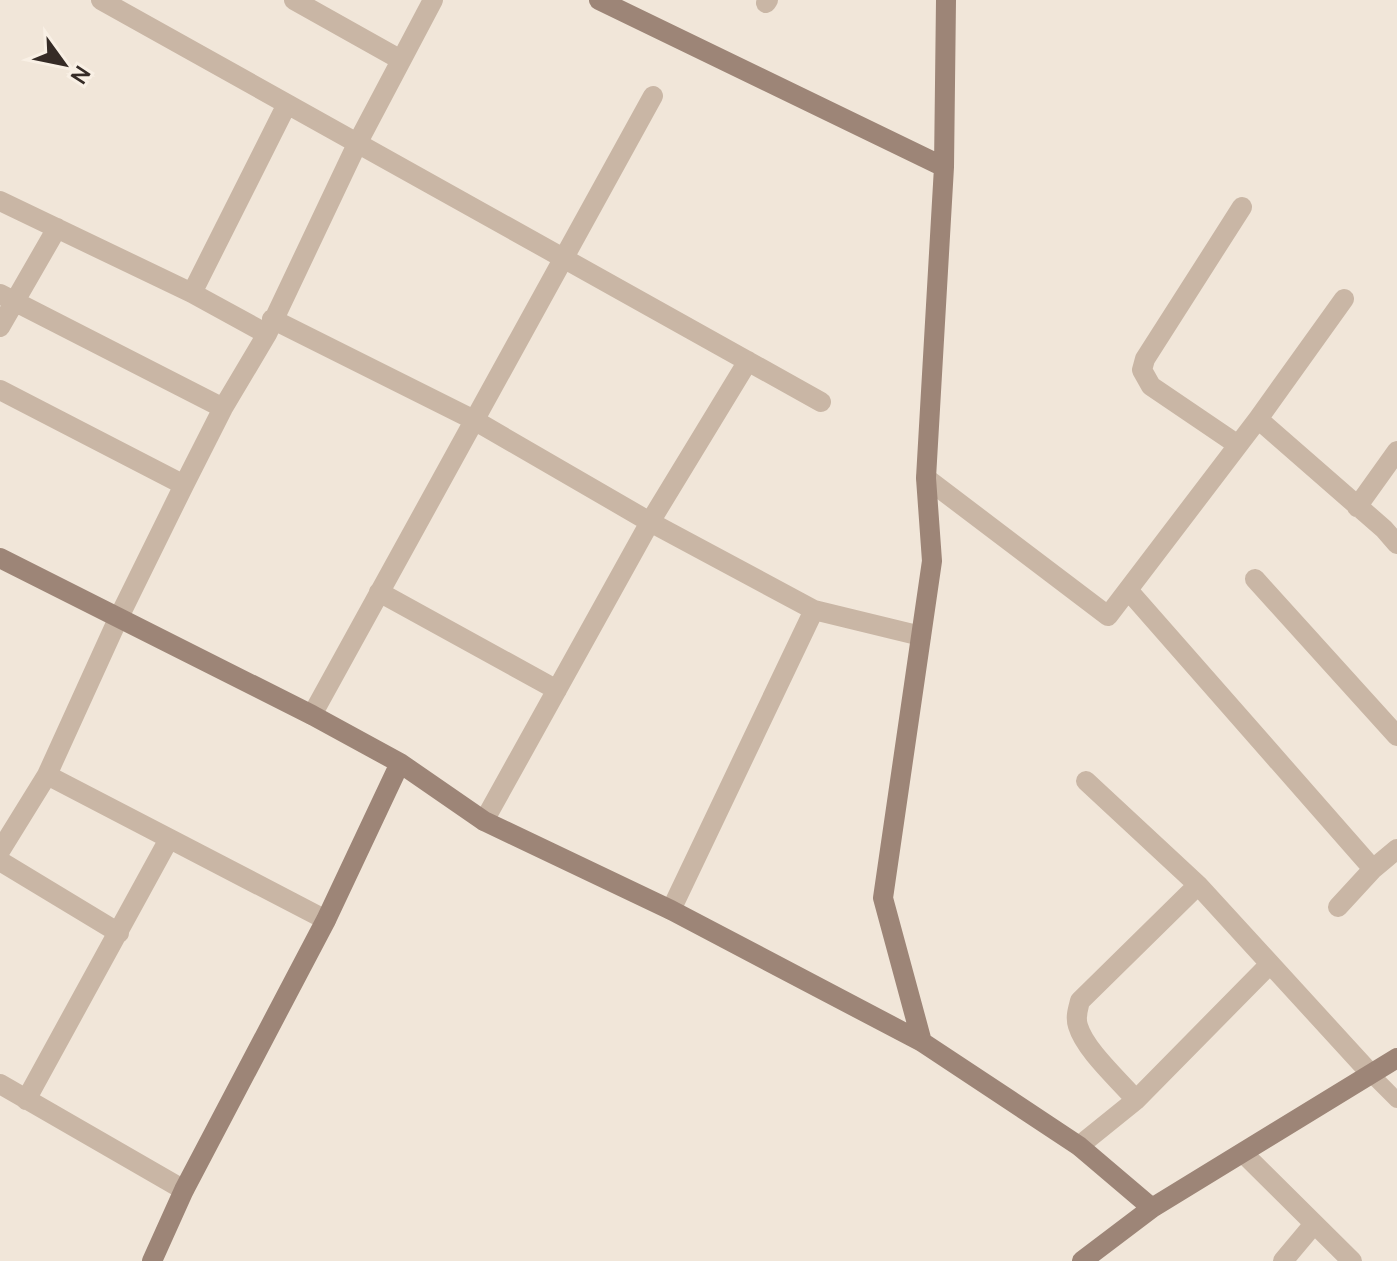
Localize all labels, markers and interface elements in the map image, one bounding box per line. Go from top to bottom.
north arrow [24,24,104,104]
text: N [64,60,98,90]

